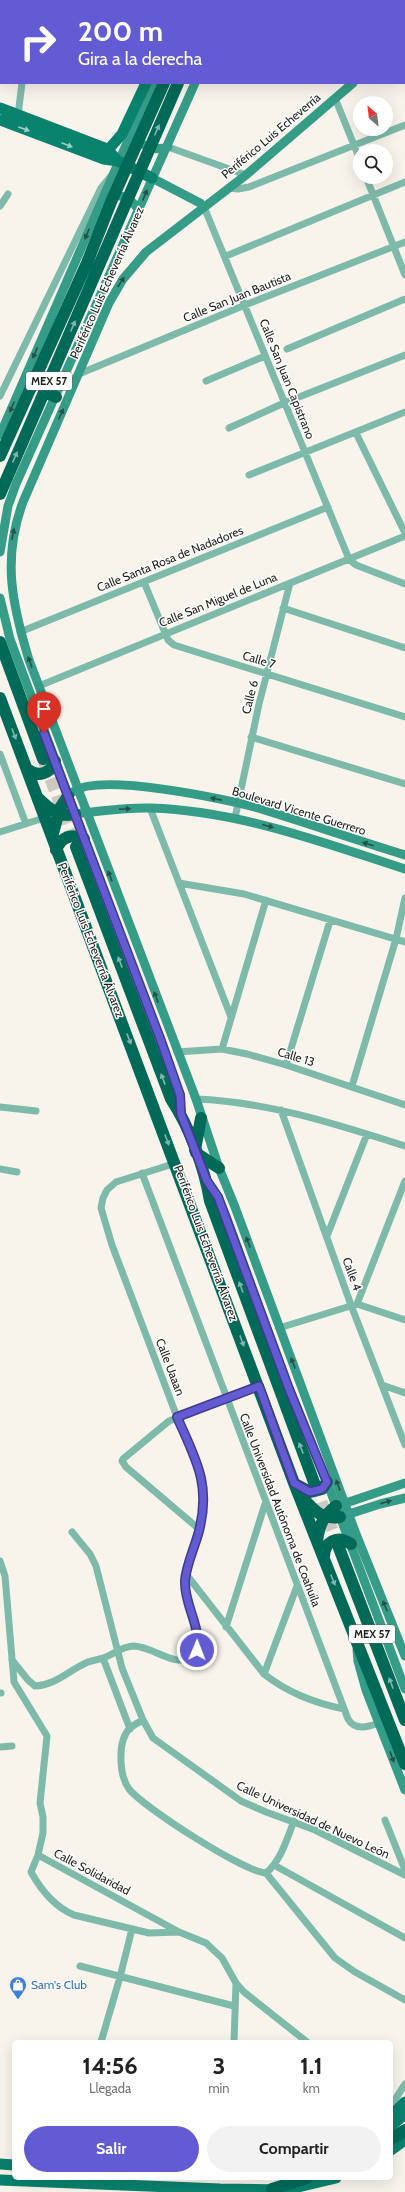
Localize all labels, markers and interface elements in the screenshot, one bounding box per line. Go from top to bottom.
text: 200 m [78,14,163,48]
icon: right [12,16,64,68]
text: Gira a la derecha [78,48,202,70]
street label: Periférico Luis Echeverría [218,90,324,182]
north arrow [353,96,393,136]
map controls [353,96,393,184]
one-way arrow [155,123,161,135]
one-way arrow [19,127,31,133]
one-way arrow [61,143,73,149]
button: search [353,144,393,184]
one-way arrow [142,190,148,201]
street label: Periférico Luis Echeverría Álvarez [66,204,147,361]
one-way arrow [84,229,90,240]
street label: Calle San Juan Bautista [181,268,293,325]
one-way arrow [117,277,125,287]
street label: Calle San Juan Capistrano [256,317,319,441]
one-way arrow [70,320,76,331]
one-way arrow [32,348,38,359]
road number: MEX 57 [26,372,72,390]
one-way arrow [9,401,15,412]
one-way arrow [58,408,64,419]
one-way arrow [12,451,18,463]
street label: Calle Santa Rosa de Nadadores [94,522,245,595]
one-way arrow [10,528,16,541]
street label: Calle San Miguel de Luna [157,569,279,630]
street label: Calle 7 [241,647,277,672]
one-way arrow [26,655,32,667]
street label: Calle 6 [238,678,261,715]
pin [27,692,61,733]
icon: arrive [33,698,55,720]
one-way arrow [11,728,17,740]
street label: Boulevard Vicente Guerrero [230,783,368,838]
one-way arrow [210,796,222,802]
one-way arrow [119,805,131,812]
one-way arrow [261,823,274,829]
one-way arrow [361,840,373,846]
street label: Periférico Luis Echeverría Álvarez [55,860,128,1020]
one-way arrow [106,869,112,881]
one-way arrow [116,956,122,968]
one-way arrow [153,991,159,1003]
one-way arrow [126,1034,132,1046]
street label: Calle 13 [276,1044,317,1069]
one-way arrow [160,1073,166,1085]
one-way arrow [165,1135,171,1147]
street label: Periférico Luis Echeverría Álvarez [171,1163,242,1323]
one-way arrow [244,1235,250,1247]
street label: Calle 4 [340,1255,365,1293]
one-way arrow [238,1281,244,1293]
one-way arrow [239,1335,245,1347]
street label: Calle Uaaan [153,1336,188,1398]
one-way arrow [289,1357,295,1369]
street label: Calle Universidad Autónoma de Coahuila [237,1411,324,1609]
one-way arrow [298,1442,304,1454]
one-way arrow [335,1479,341,1491]
one-way arrow [380,1499,392,1505]
one-way arrow [330,1575,336,1587]
one-way arrow [382,1600,388,1612]
road number: MEX 57 [349,1625,395,1643]
position arrow [176,1629,218,1671]
one-way arrow [388,1678,394,1689]
one-way arrow [390,1751,396,1763]
street label: Calle Universidad de Nuevo León [234,1777,392,1862]
street label: Calle Solidaridad [51,1845,133,1898]
shop icon: Sam's Club [8,1975,28,2000]
place label: Sam's Club [31,1977,87,1992]
text: 14:56 [82,2051,138,2080]
text: 3 [212,2051,225,2080]
text: 1.1 [300,2051,323,2080]
text: Llegada [89,2080,131,2096]
text: min [208,2080,230,2096]
text: km [303,2080,320,2096]
button: Salir [24,2126,199,2172]
button: Compartir [207,2126,381,2172]

